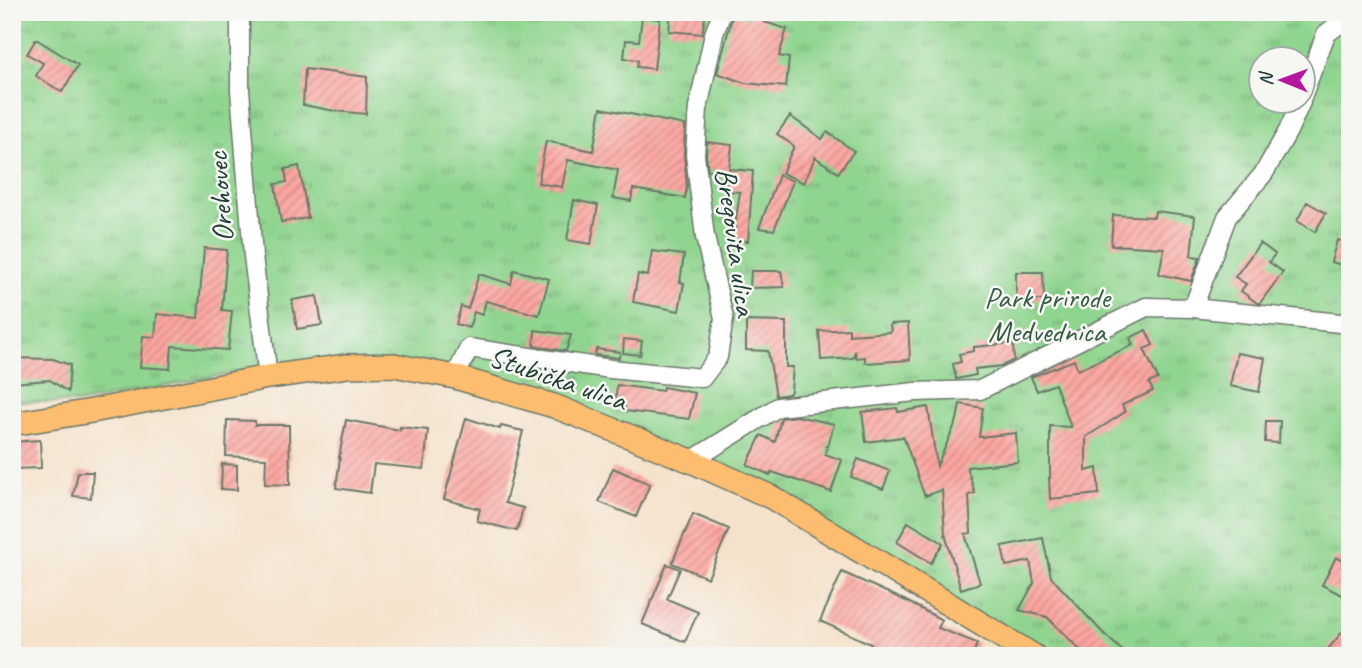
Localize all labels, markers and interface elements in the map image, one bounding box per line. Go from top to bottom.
north arrow [1246,46,1316,116]
text: N [1254,70,1278,86]
street label: Orehovec [198,149,242,243]
street label: Bregovita ulica [707,165,765,320]
park label: Park prirode Medvednica [984,278,1112,350]
street label: Stubička ulica [484,337,634,420]

